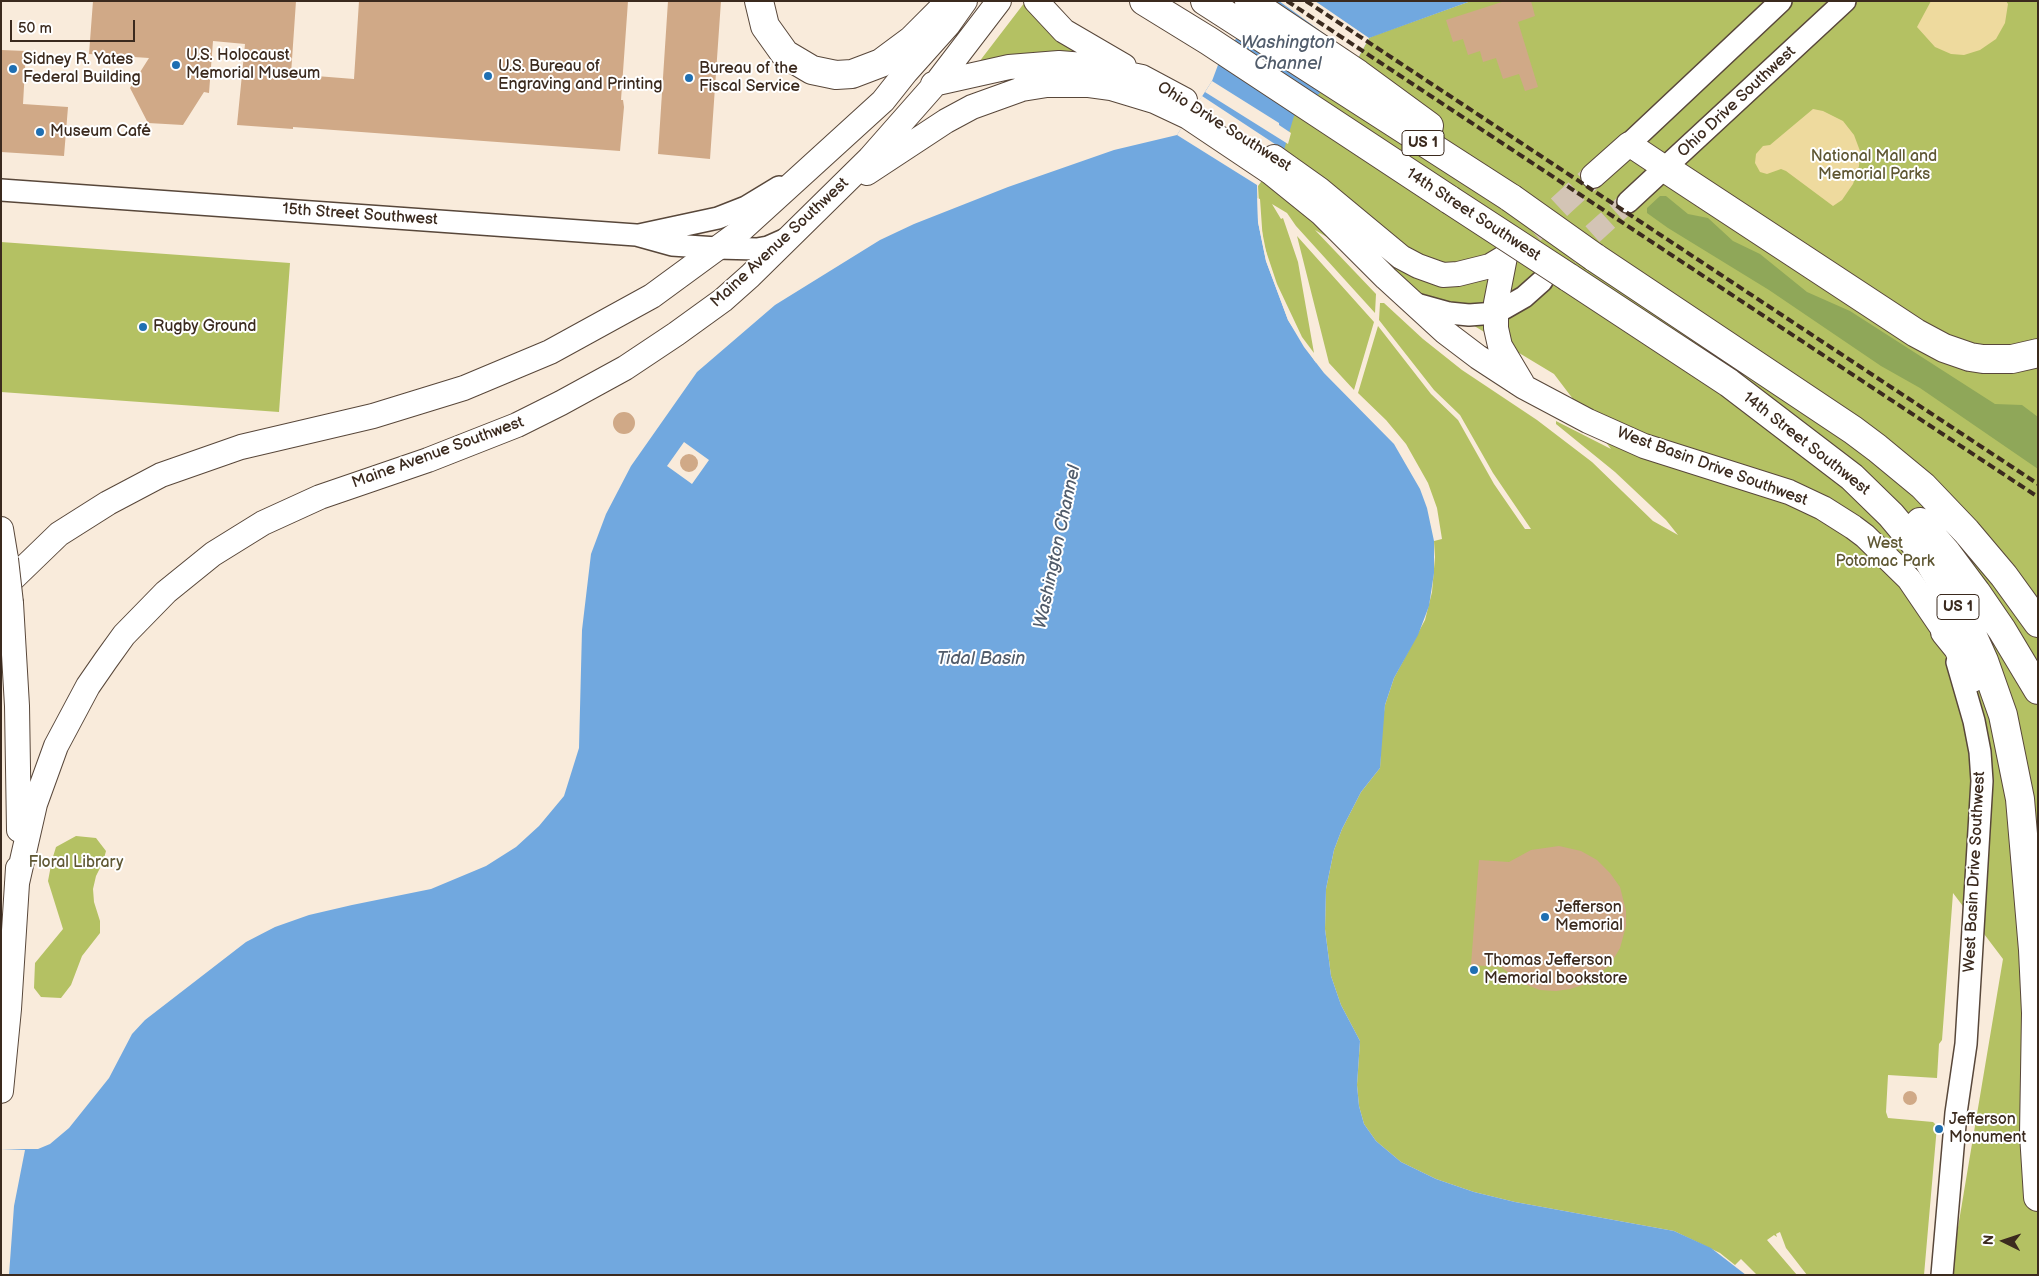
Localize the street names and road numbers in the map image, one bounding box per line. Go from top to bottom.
street label: Ohio Drive Southwest [1674,42,1800,162]
street label: Ohio Drive Southwest [1154,78,1294,176]
road number: US 1 [1402,130,1444,156]
street label: 14th Street Southwest [1402,164,1544,266]
street label: Maine Avenue Southwest [707,174,853,312]
street label: 15th Street Southwest [282,200,438,230]
street label: 14th Street Southwest [1738,388,1874,500]
street label: Maine Avenue Southwest [349,413,527,493]
street label: West Basin Drive Southwest [1614,424,1810,510]
road number: US 1 [1937,594,1979,620]
street label: West Basin Drive Southwest [1960,771,1990,973]

